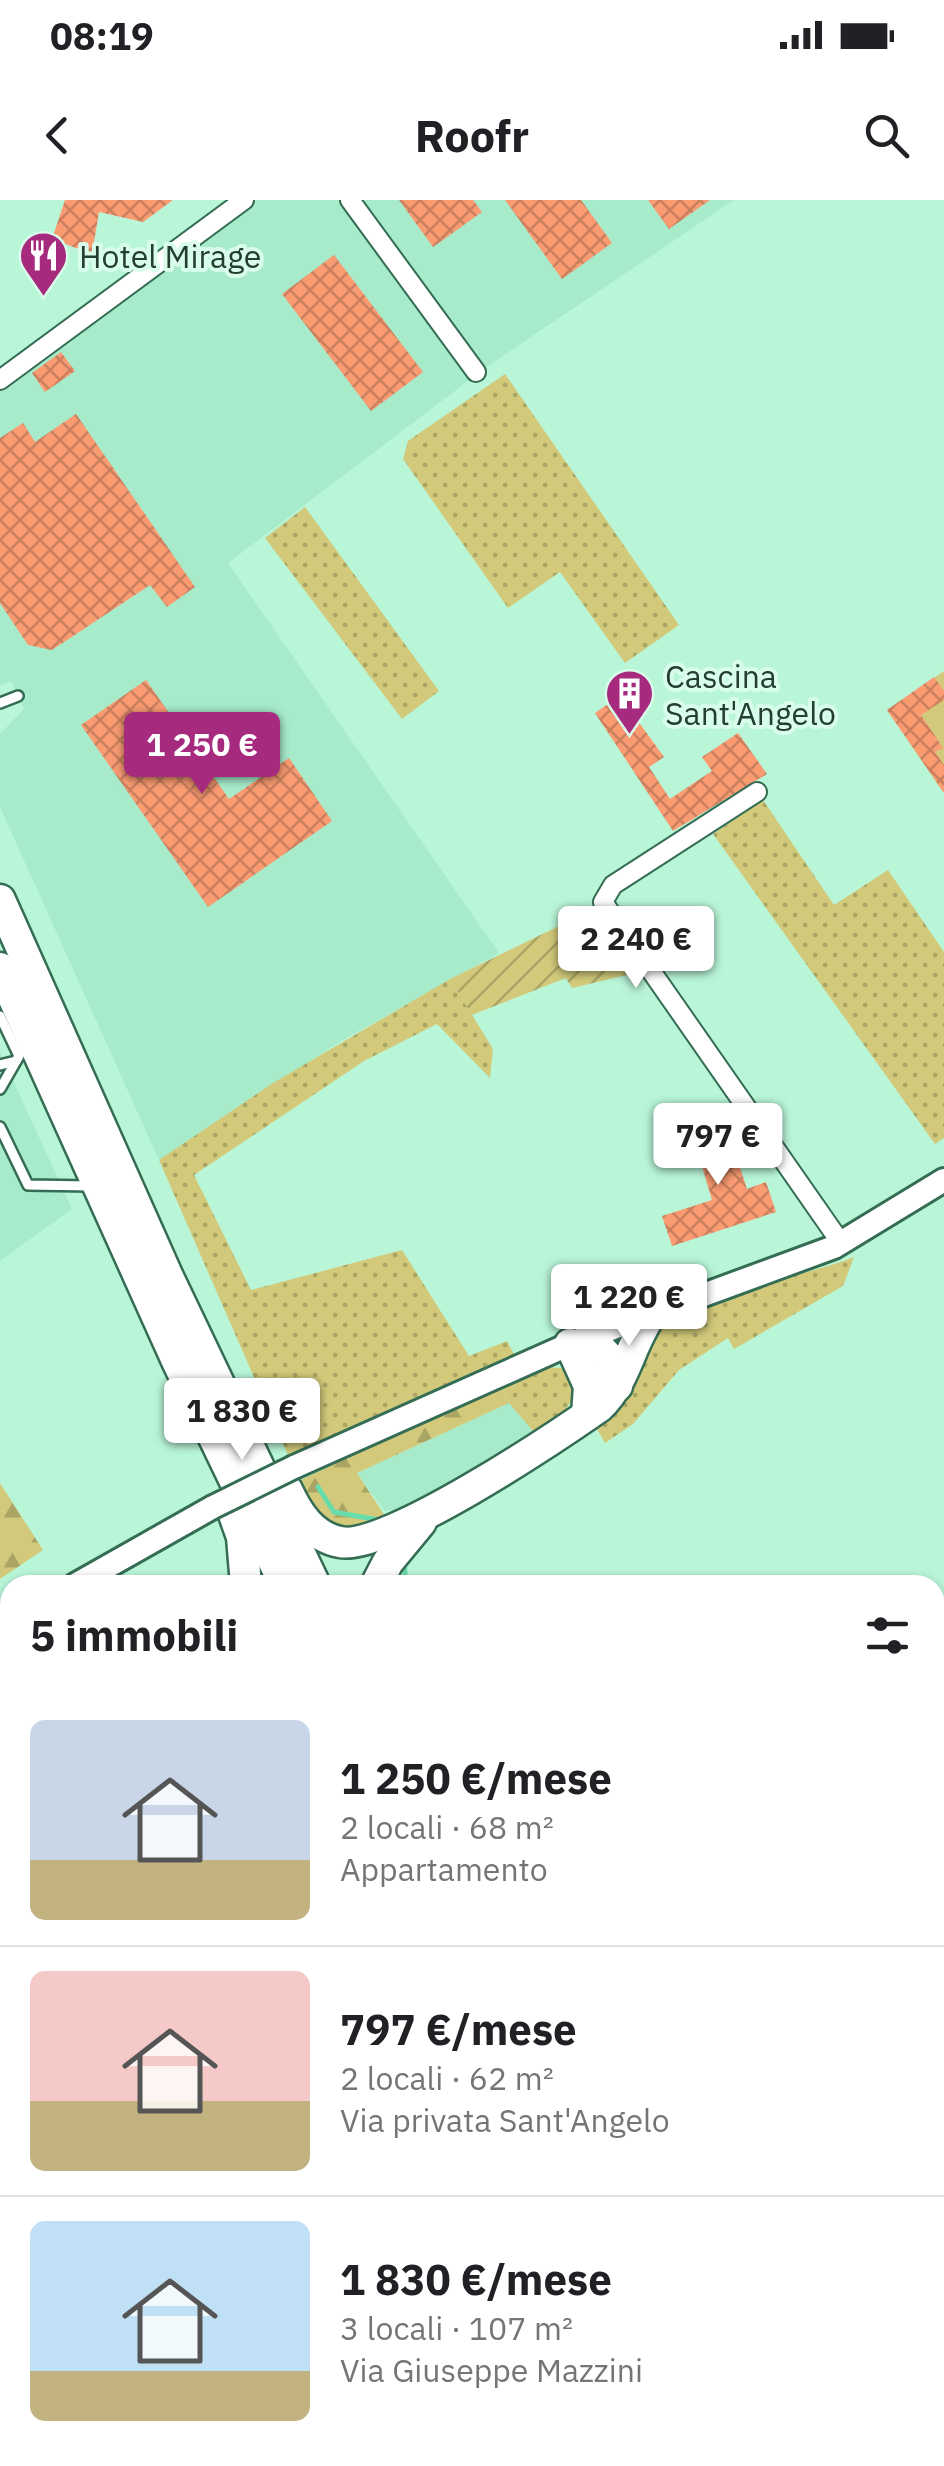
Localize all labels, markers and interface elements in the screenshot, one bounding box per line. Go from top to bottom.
text: 08:19 [50,11,154,60]
text: Roofr [415,106,529,164]
icon: back [30,108,85,163]
icon: search [859,108,914,163]
restaurant icon: Hotel Mirage [18,230,70,298]
place label: Hotel Mirage [79,235,261,277]
place label: Cascina Sant'Angelo [665,655,836,734]
building icon: Cascina Sant'Angelo [604,668,656,736]
pin: 1 250 € [110,712,294,797]
text: 1 250 € [146,723,258,765]
pin: 2 240 € [544,906,728,991]
text: 2 240 € [580,917,692,959]
pin: 797 € [648,1103,788,1188]
text: 797 € [675,1114,761,1156]
pin: 1 220 € [537,1264,721,1349]
text: 1 220 € [573,1275,685,1317]
pin: 1 830 € [150,1378,334,1463]
text: 1 830 € [186,1389,298,1431]
text: 5 immobili [30,1608,238,1663]
icon: filters [860,1608,915,1663]
text: 1 250 €/mese [340,1751,612,1806]
icon: home [110,1760,230,1880]
text: 2 locali · 68 m² [340,1806,554,1848]
text: Appartamento [340,1848,548,1890]
text: 797 €/mese [340,2002,577,2057]
icon: home [110,2011,230,2131]
text: 2 locali · 62 m² [340,2057,554,2099]
text: Via privata Sant'Angelo [340,2099,670,2141]
text: 1 830 €/mese [340,2252,612,2307]
icon: home [110,2261,230,2381]
text: 3 locali · 107 m² [340,2307,573,2349]
text: Via Giuseppe Mazzini [340,2349,643,2391]

